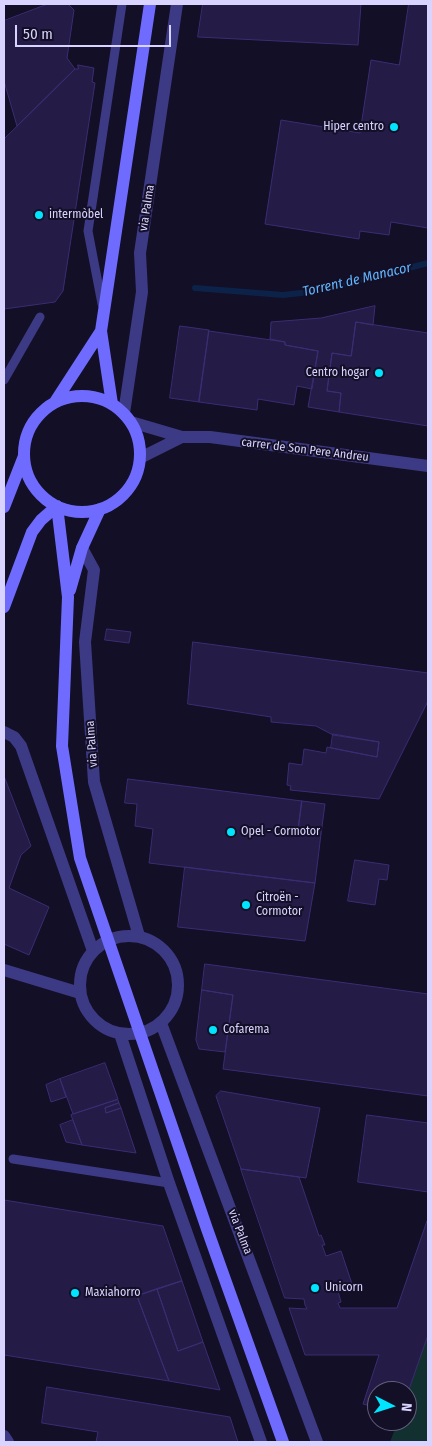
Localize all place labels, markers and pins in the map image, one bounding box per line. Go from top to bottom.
place label: Hiper centro [323,120,384,134]
marker: Hiper centro [388,121,400,133]
place label: intermòbel [49,208,103,222]
marker: intermòbel [33,209,45,221]
place label: Centro hogar [306,366,369,380]
marker: Centro hogar [373,367,385,379]
place label: Opel - Cormotor [241,825,320,839]
marker: Opel - Cormotor [225,826,237,838]
place label: Citroën - Cormotor [256,891,302,919]
marker: Citroën - Cormotor [240,899,252,911]
place label: Cofarema [223,1023,269,1037]
marker: Cofarema [207,1024,219,1036]
place label: Unicorn [325,1281,363,1295]
marker: Unicorn [309,1282,321,1294]
place label: Maxiahorro [85,1286,141,1300]
marker: Maxiahorro [69,1287,81,1299]

